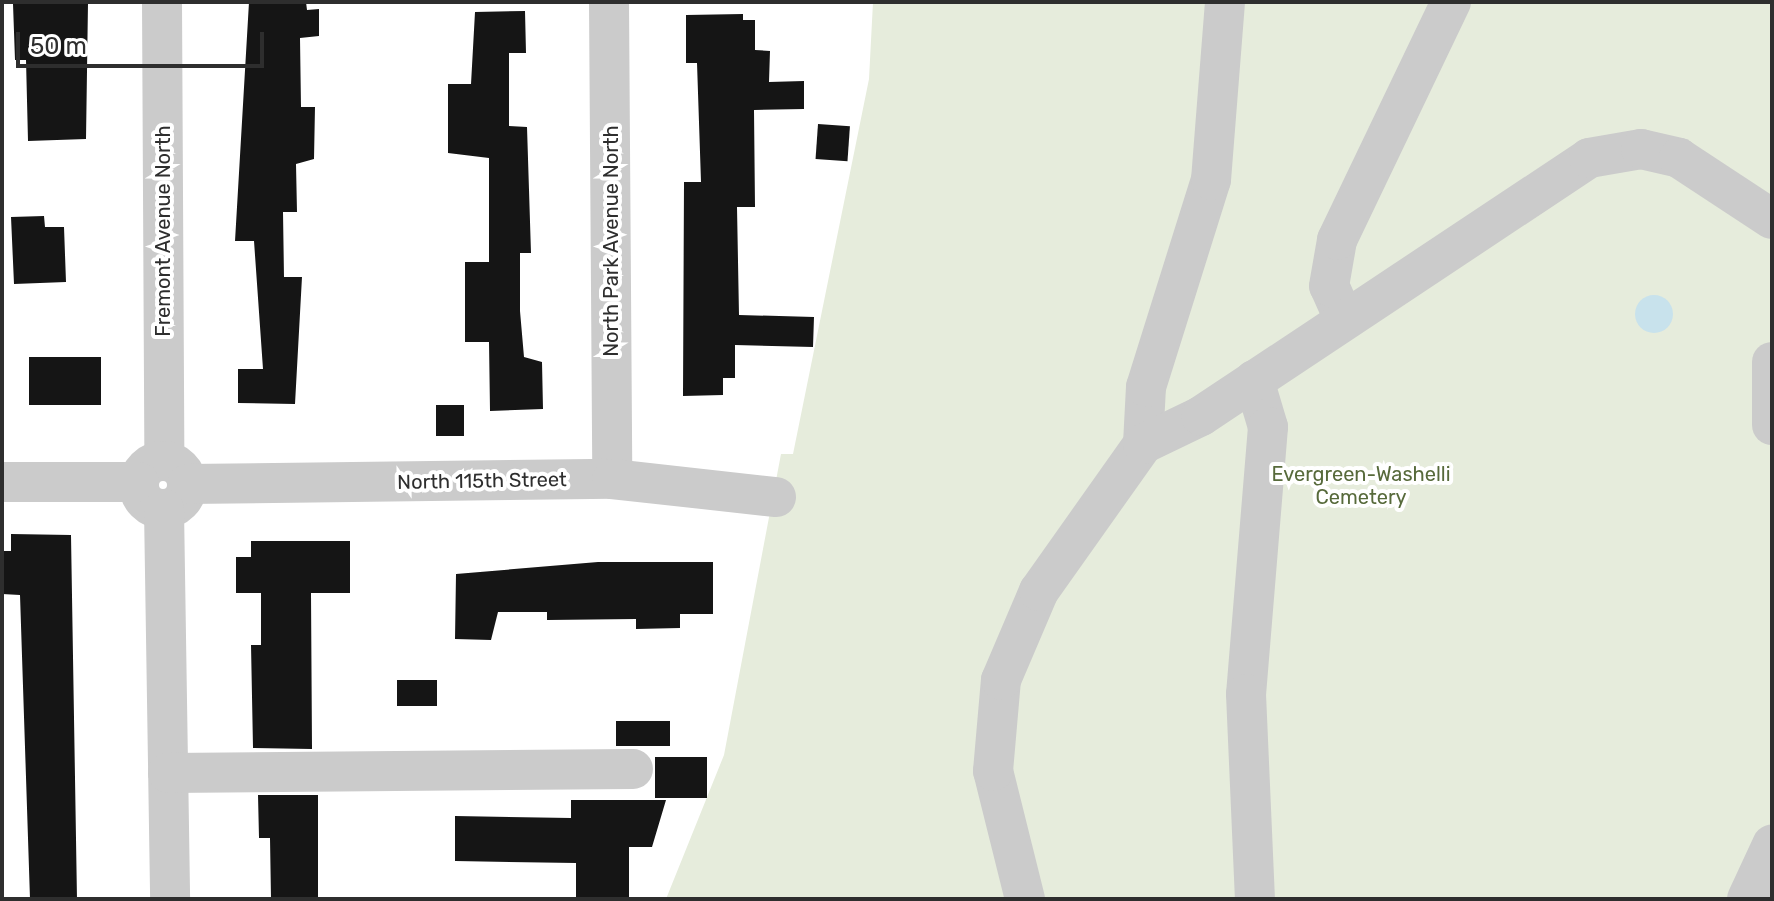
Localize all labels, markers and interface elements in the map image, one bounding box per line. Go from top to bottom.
scale bar [20,16,268,66]
text: 50 m [30,32,87,60]
street label: Fremont Avenue North [151,125,175,337]
street label: North Park Avenue North [599,125,623,357]
park label: Evergreen-Washelli Cemetery [1271,462,1451,509]
street label: North 115th Street [397,468,567,494]

